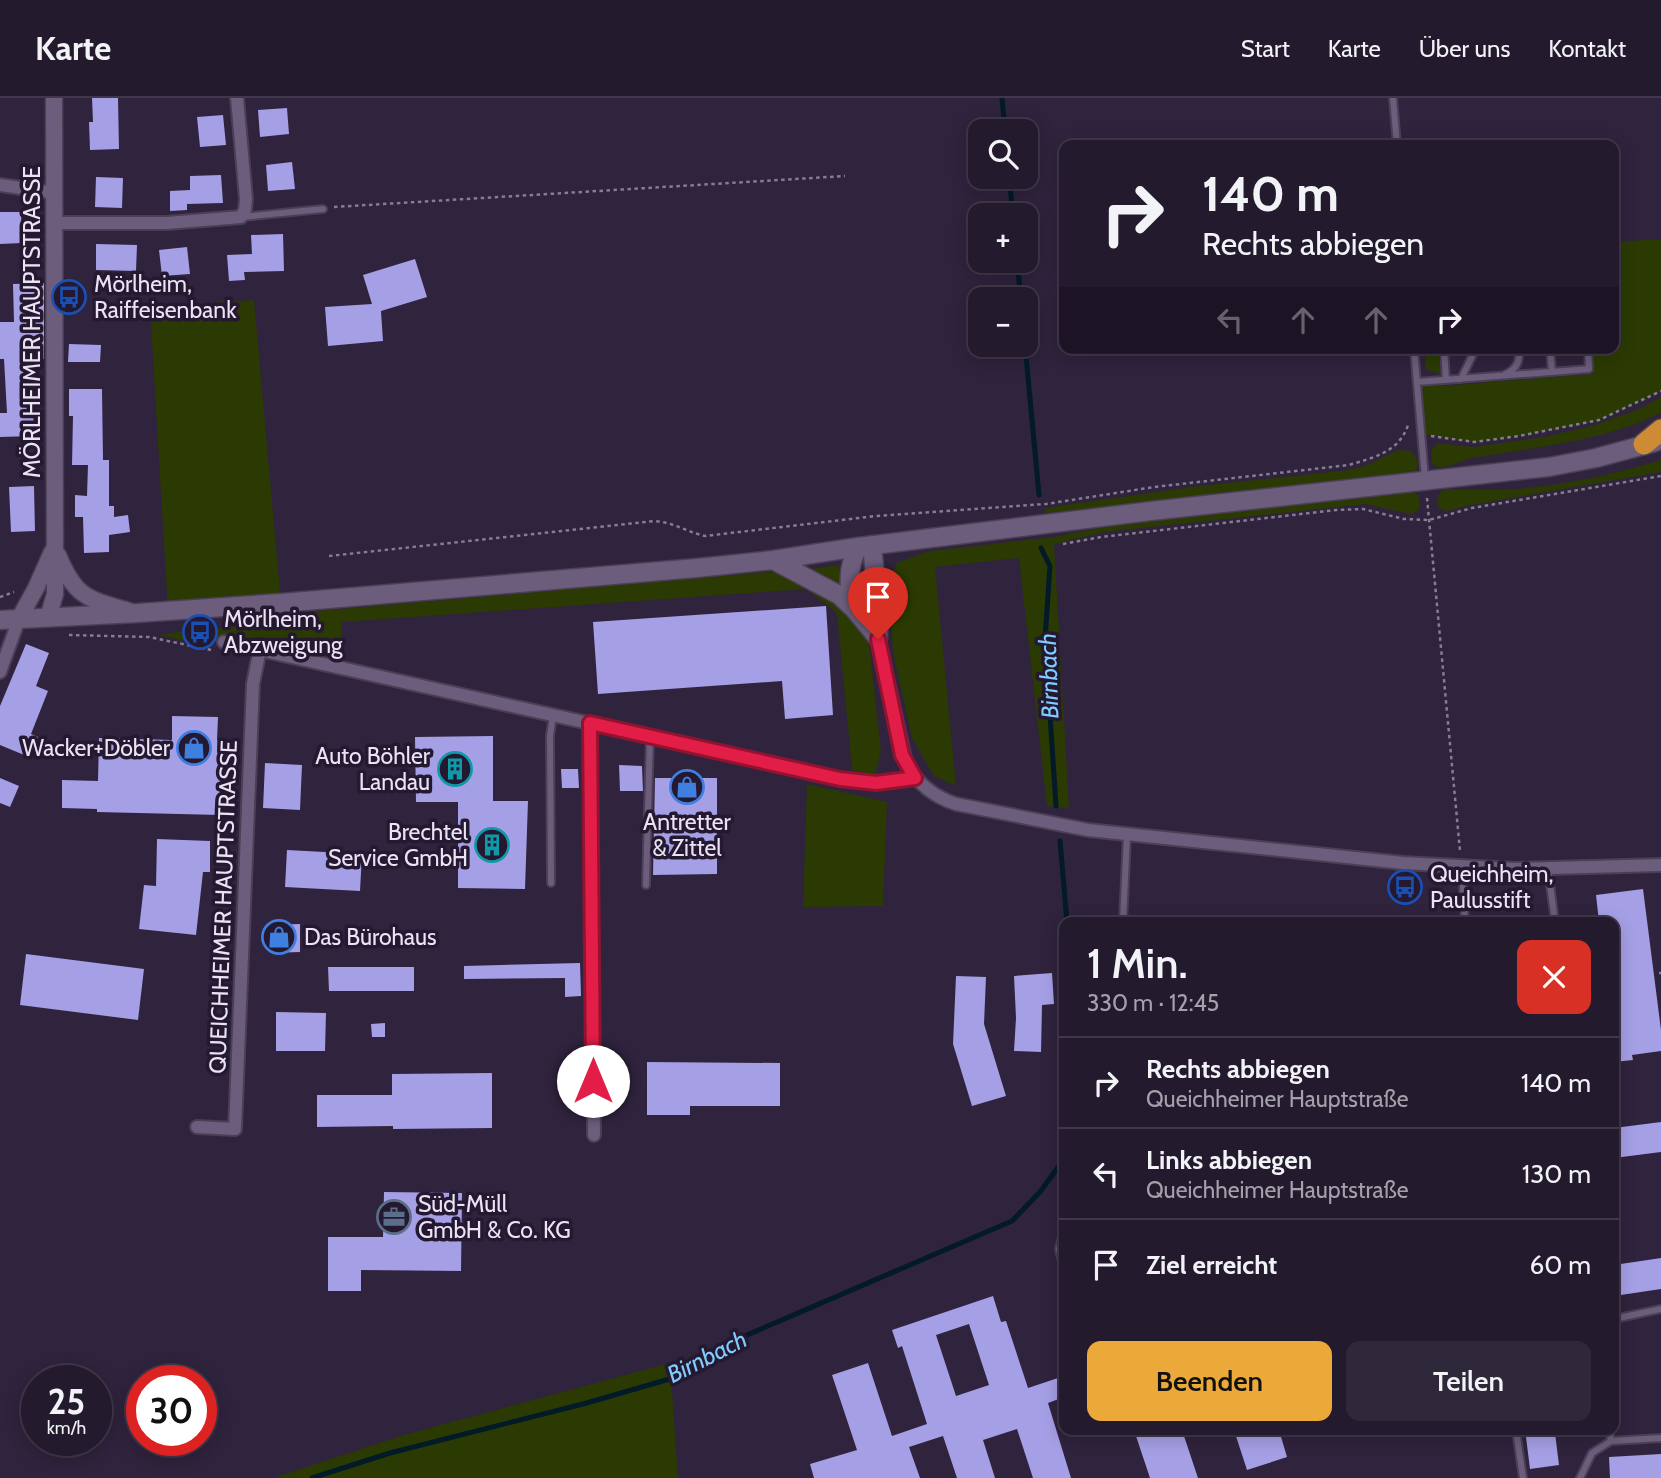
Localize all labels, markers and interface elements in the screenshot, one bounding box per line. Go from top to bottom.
text: Karte [35,28,111,68]
text: Start [1241,34,1290,63]
text: Karte [1328,34,1381,63]
text: Über uns [1419,34,1510,63]
text: Kontakt [1548,34,1626,63]
map controls [968,119,1038,357]
button: search [968,119,1038,189]
text: 140 m [1202,164,1339,223]
street label: MÖRLHEIMER HAUPTSTRASSE [18,166,46,478]
icon: right [1087,168,1178,259]
button: + [968,203,1038,273]
text: Rechts abbiegen [1202,224,1424,263]
place label: Mörlheim, Raiffeisenbank [94,270,237,324]
bus stop icon: Mörlheim, Raiffeisenbank [50,278,88,316]
button: − [968,287,1038,357]
icon: left [1211,301,1249,339]
icon: ahead [1284,301,1322,339]
icon: ahead [1357,301,1395,339]
icon: right [1430,301,1468,339]
pin [848,567,908,639]
icon: arrive [859,578,897,616]
place label: Mörlheim, Abzweigung [224,605,343,659]
bus stop icon: Mörlheim, Abzweigung [181,613,219,651]
water label: Birnbach [1033,633,1064,719]
shop icon: Wacker+Döbler [175,729,213,767]
place label: Wacker+Döbler [22,734,171,762]
street label: QUEICHHEIMER HAUPTSTRASSE [203,740,243,1074]
place label: Auto Böhler Landau [315,742,431,796]
building icon: Auto Böhler Landau [436,750,474,788]
shop icon: Antretter & Zittel [668,768,706,806]
place label: Antretter & Zittel [643,808,732,862]
place label: Brechtel Service GmbH [328,818,469,872]
building icon: Brechtel Service GmbH [473,826,511,864]
place label: Queichheim, Paulusstift [1430,860,1553,914]
bus stop icon: Queichheim, Paulusstift [1386,868,1424,906]
shop icon: Das Bürohaus [260,918,298,956]
place label: Das Bürohaus [304,923,437,951]
text: 1 Min. [1087,937,1188,989]
button: close [1517,940,1591,1014]
text: 330 m · 12:45 [1087,989,1219,1017]
position arrow [556,1044,630,1118]
text: Rechts abbiegen [1146,1053,1330,1085]
icon: right [1087,1064,1125,1102]
text: 140 m [1521,1067,1591,1099]
text: Queichheimer Hauptstraße [1146,1085,1409,1113]
text: Links abbiegen [1146,1144,1312,1176]
icon: left [1087,1155,1125,1193]
text: 130 m [1522,1158,1591,1190]
text: Queichheimer Hauptstraße [1146,1176,1409,1204]
place label: Süd-Müll GmbH & Co. KG [418,1190,571,1244]
office icon: Süd-Müll GmbH & Co. KG [375,1198,413,1236]
icon: arrive [1087,1246,1125,1284]
text: Ziel erreicht [1146,1249,1277,1281]
text: 60 m [1529,1249,1591,1281]
water label: Birnbach [662,1324,752,1389]
button: Beenden [1087,1341,1332,1421]
button: Teilen [1346,1341,1591,1421]
speed limit sign: 30 [126,1365,217,1456]
text: 25 [48,1380,85,1423]
text: km/h [47,1417,86,1439]

